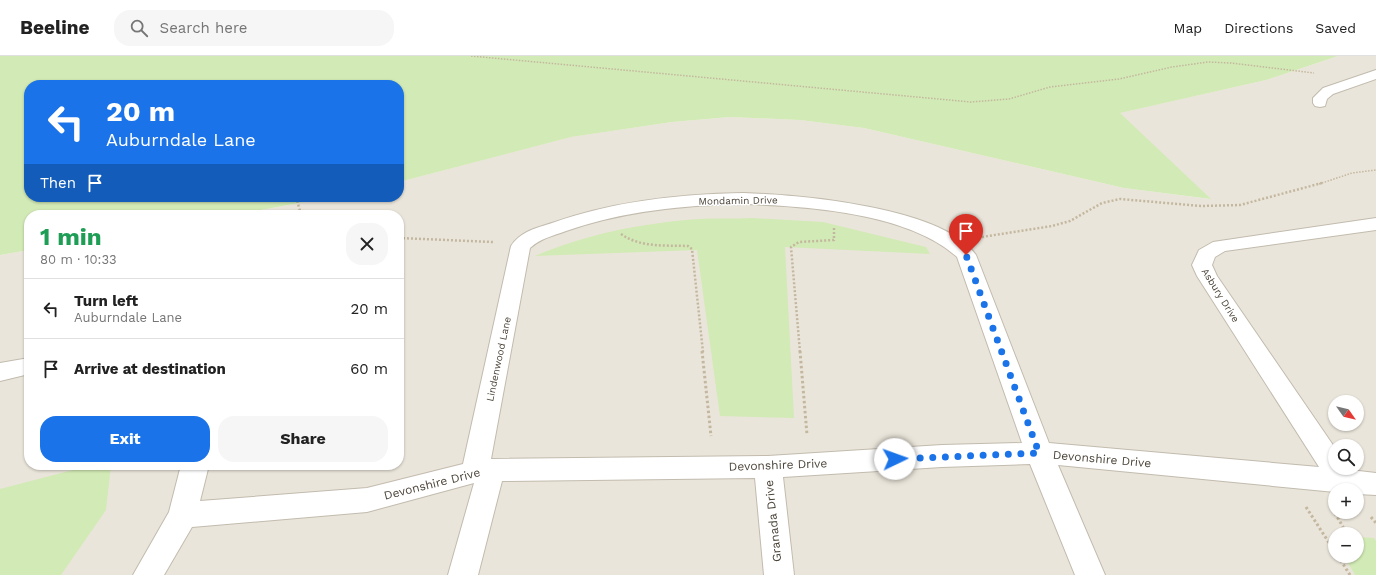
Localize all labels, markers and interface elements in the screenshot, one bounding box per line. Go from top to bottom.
search box [114,10,394,46]
text: Beeline [20,16,90,39]
icon: search [128,17,150,39]
text: Search here [160,19,247,37]
text: Map [1174,20,1202,36]
text: Directions [1224,20,1293,36]
text: Saved [1315,20,1356,36]
text: 20 m [106,95,175,128]
icon: left [40,96,92,148]
text: Auburndale Lane [106,129,256,150]
icon: arrive [84,172,106,194]
text: Then [40,174,76,192]
street label: Mondamin Drive [698,194,778,207]
pin [949,214,983,255]
icon: arrive [955,220,977,242]
text: 1 min [40,223,102,251]
button: close [346,223,388,265]
text: 80 m · 10:33 [40,252,117,267]
street label: Asbury Drive [1200,266,1242,324]
text: Turn left [74,292,138,310]
icon: left [40,298,62,320]
text: 20 m [351,300,388,318]
text: Auburndale Lane [74,310,182,325]
street label: Lindenwood Lane [484,315,513,403]
icon: arrive [40,358,62,380]
text: Arrive at destination [74,360,226,378]
text: 60 m [350,360,388,378]
north arrow [1328,395,1364,431]
map controls [1328,395,1364,563]
button: Exit [40,416,210,462]
button: Share [218,416,388,462]
position arrow [874,438,916,480]
button: search [1328,439,1364,475]
street label: Devonshire Drive [1052,448,1152,470]
street label: Devonshire Drive [728,456,828,474]
street label: Devonshire Drive [382,465,482,503]
street label: Granada Drive [762,479,784,563]
button: + [1328,483,1364,519]
button: − [1328,527,1364,563]

